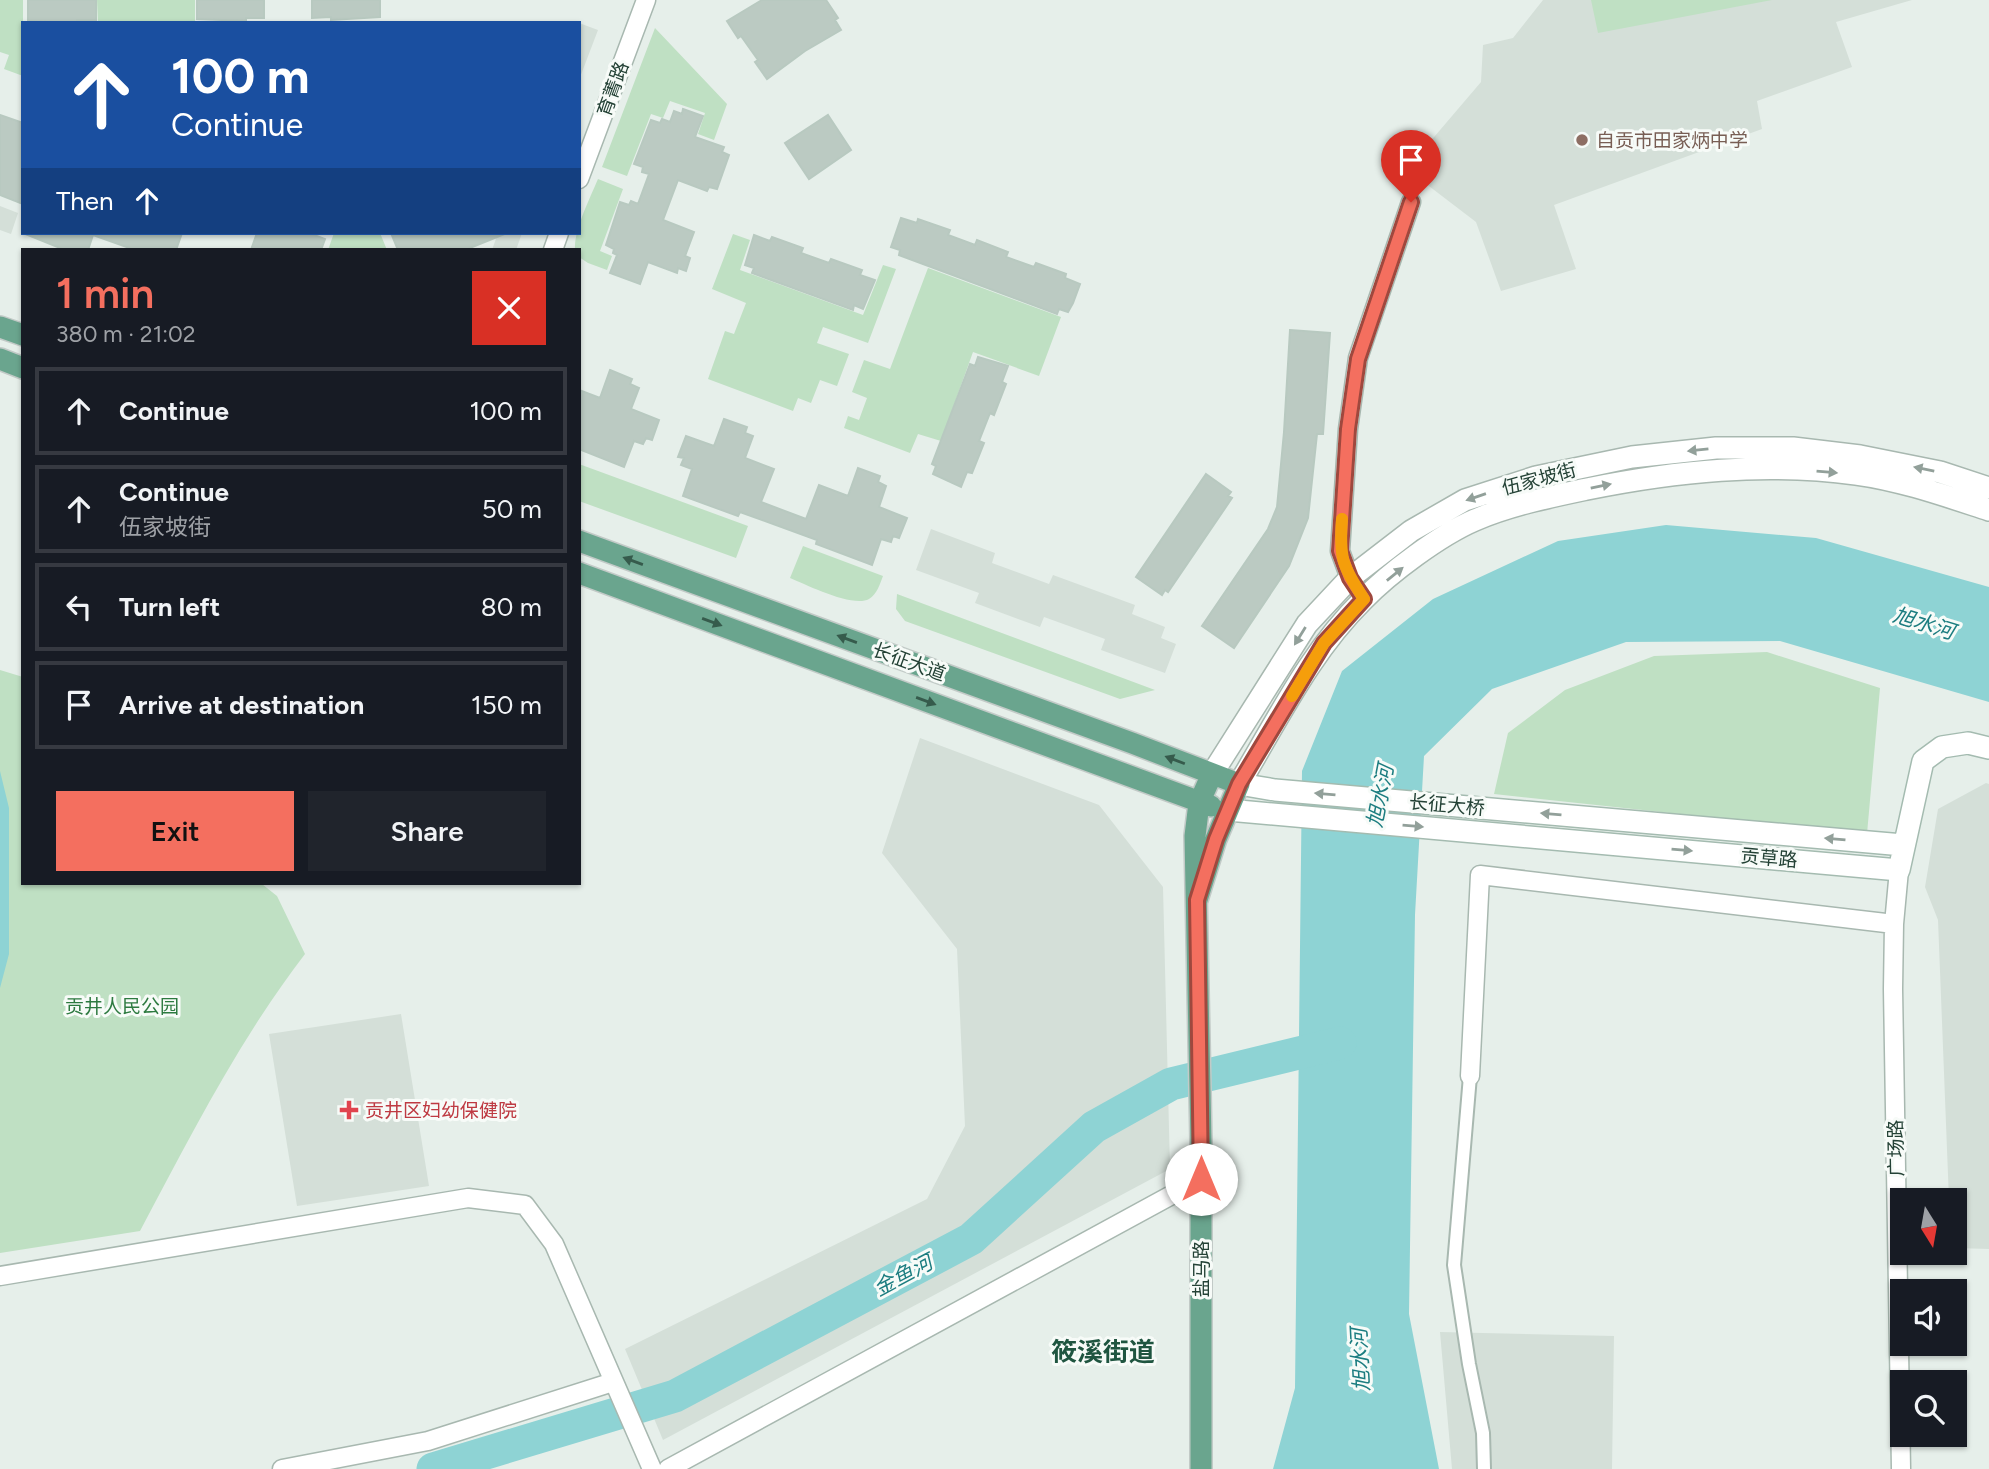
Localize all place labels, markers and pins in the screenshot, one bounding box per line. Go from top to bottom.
place label: 自贡市田家炳中学 [1596,129,1748,152]
pin [1381,130,1441,202]
marker: 自贡市田家炳中学 [1574,132,1590,148]
place label: 贡井区妇幼保健院 [365,1099,517,1122]
marker: 贡井区妇幼保健院 [339,1100,359,1120]

